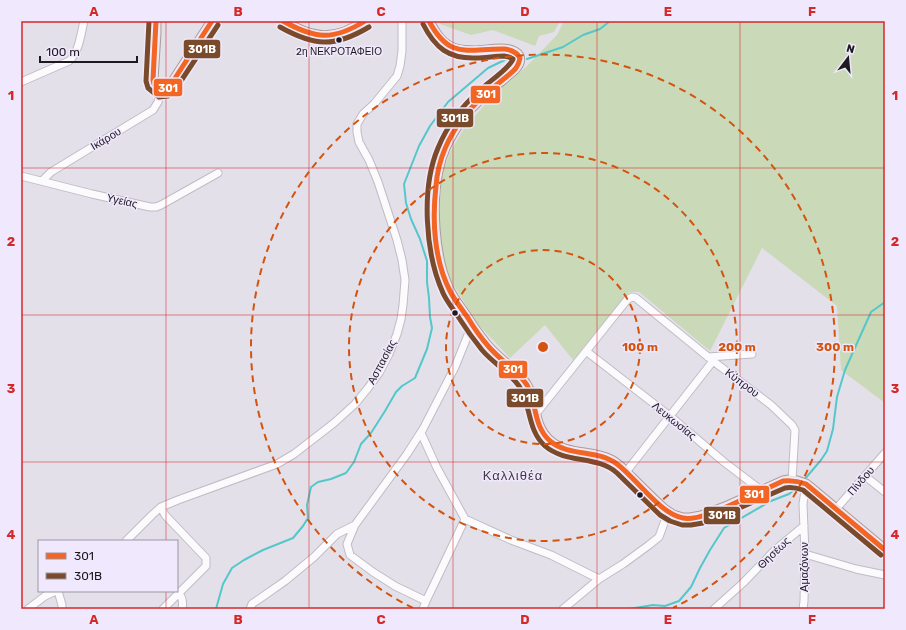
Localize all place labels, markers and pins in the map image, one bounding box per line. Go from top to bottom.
marker: 2η ΝΕΚΡΟΤΑΦΕΙΟ [334,35,344,45]
place label: 2η ΝΕΚΡΟΤΑΦΕΙΟ [296,46,382,58]
unlabelled marker [450,308,460,318]
centre of rings [536,340,550,354]
unlabelled marker [635,490,645,500]

